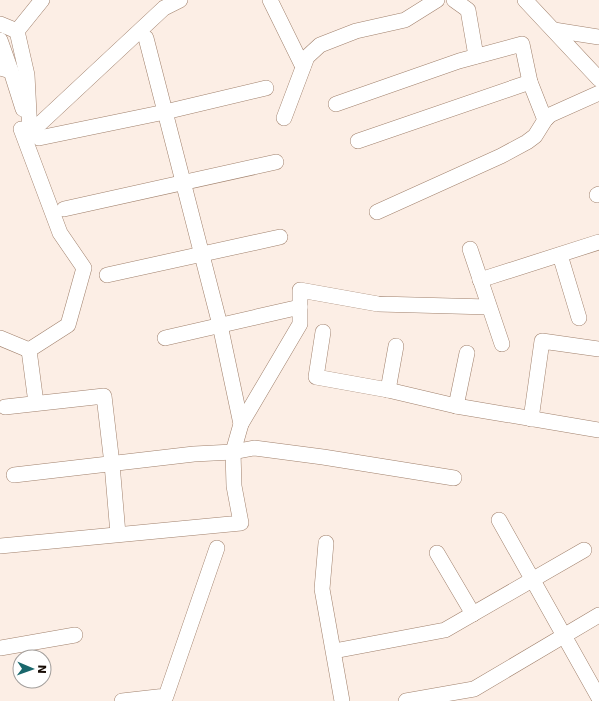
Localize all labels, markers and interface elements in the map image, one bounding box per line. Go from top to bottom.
north arrow [12,649,52,689]
text: N [35,664,48,674]

